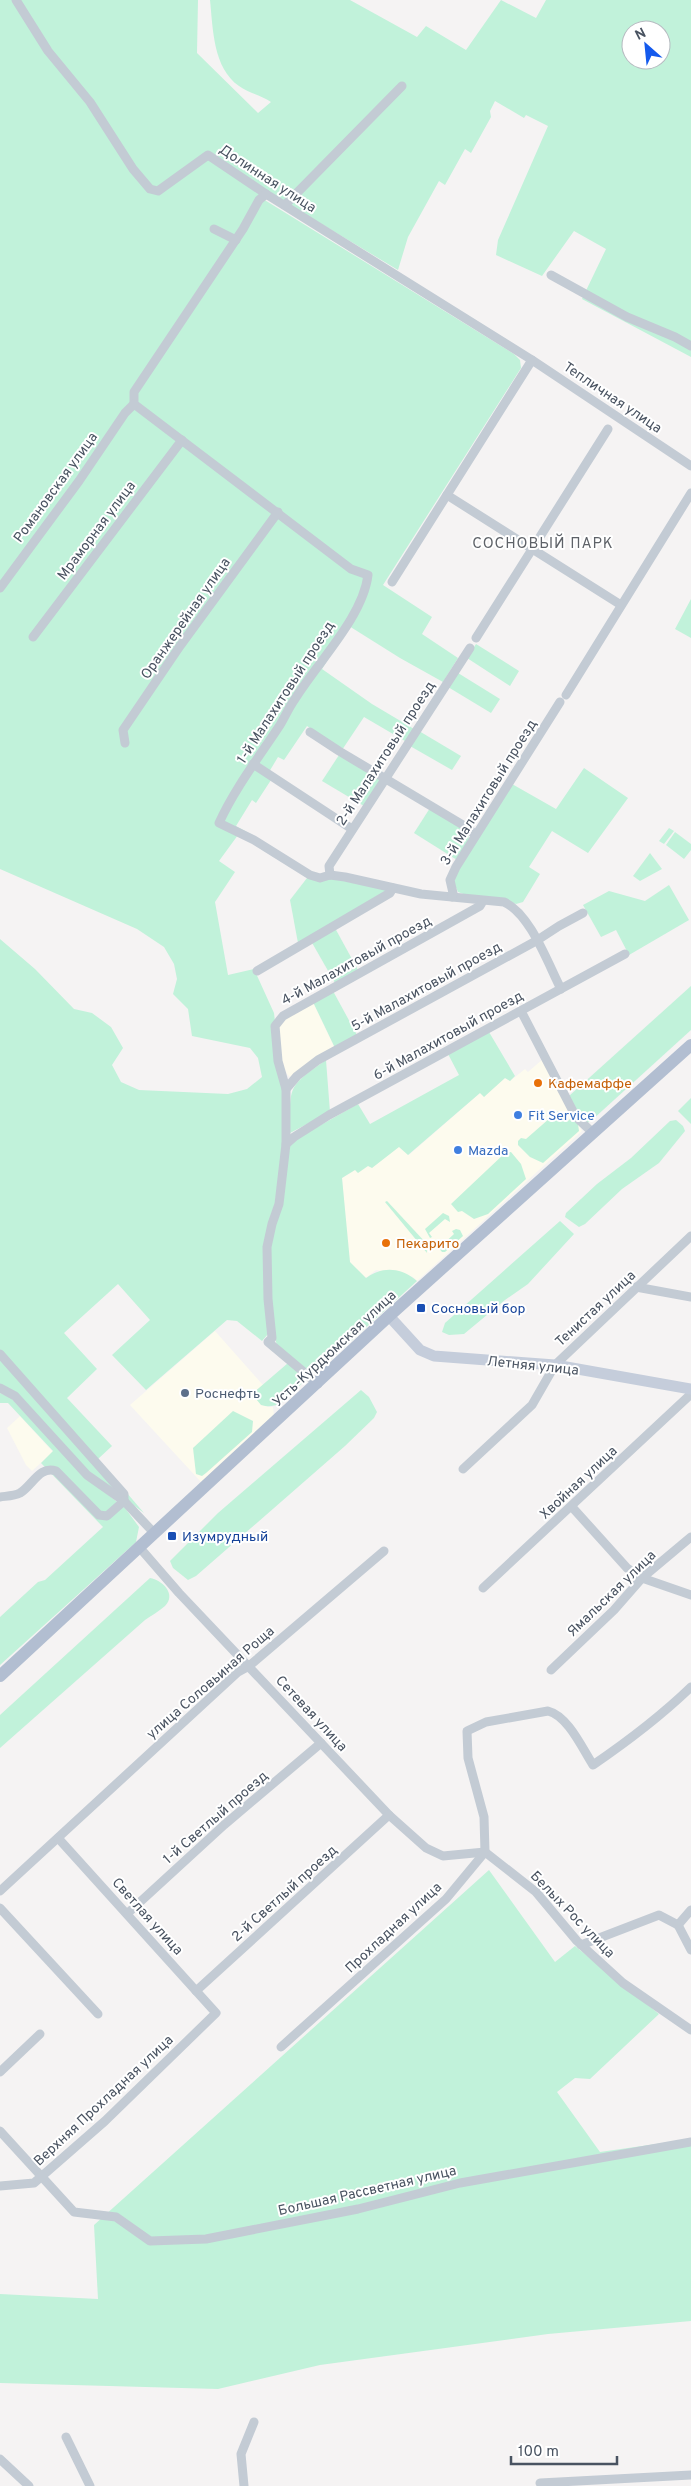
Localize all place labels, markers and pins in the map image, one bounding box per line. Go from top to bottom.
place label: Кафемаффе [548,1076,632,1093]
marker: Кафемаффе [532,1077,544,1089]
place label: Fit Service [528,1108,595,1125]
marker: Fit Service [512,1109,524,1121]
place label: Mazda [468,1143,508,1160]
marker: Mazda [452,1144,464,1156]
place label: Пекарито [396,1236,459,1253]
marker: Пекарито [380,1237,392,1249]
place label: Сосновый бор [431,1301,526,1318]
marker: Сосновый бор [415,1302,427,1314]
place label: Роснефть [195,1386,260,1403]
marker: Роснефть [179,1387,191,1399]
place label: Изумрудный [182,1529,268,1546]
marker: Изумрудный [166,1530,178,1542]

